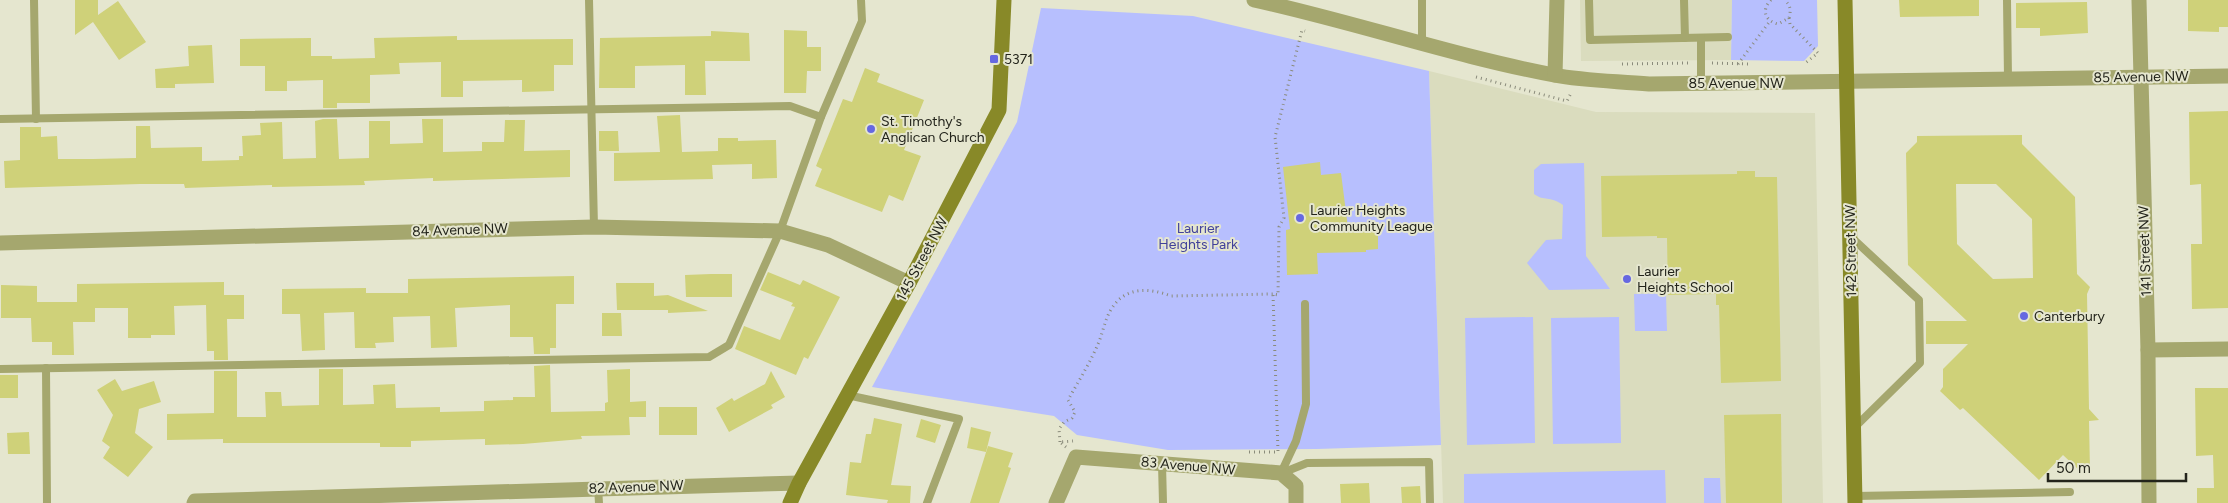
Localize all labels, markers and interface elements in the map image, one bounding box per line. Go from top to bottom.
place label: 5371 [1004,51,1033,68]
marker: 5371 [988,53,1000,65]
street label: 85 Avenue NW [2093,68,2189,86]
street label: 85 Avenue NW [1688,75,1784,92]
place label: St. Timothy's Anglican Church [881,113,985,146]
marker: St. Timothy's Anglican Church [865,123,877,135]
place label: Laurier Heights Community League [1310,202,1433,235]
street label: 142 Street NW [1842,204,1860,297]
street label: 141 Street NW [2135,205,2155,297]
marker: Laurier Heights Community League [1294,212,1306,224]
street label: 145 Street NW [893,213,952,304]
street label: 84 Avenue NW [412,220,509,240]
park label: Laurier Heights Park [1158,220,1238,253]
place label: Laurier Heights School [1637,263,1733,296]
marker: Laurier Heights School [1621,273,1633,285]
place label: Canterbury [2034,308,2105,325]
marker: Canterbury [2018,310,2030,322]
scale bar [2048,450,2186,482]
street label: 83 Avenue NW [1140,453,1236,479]
text: 50 m [2056,459,2091,477]
street label: 82 Avenue NW [588,477,684,497]

